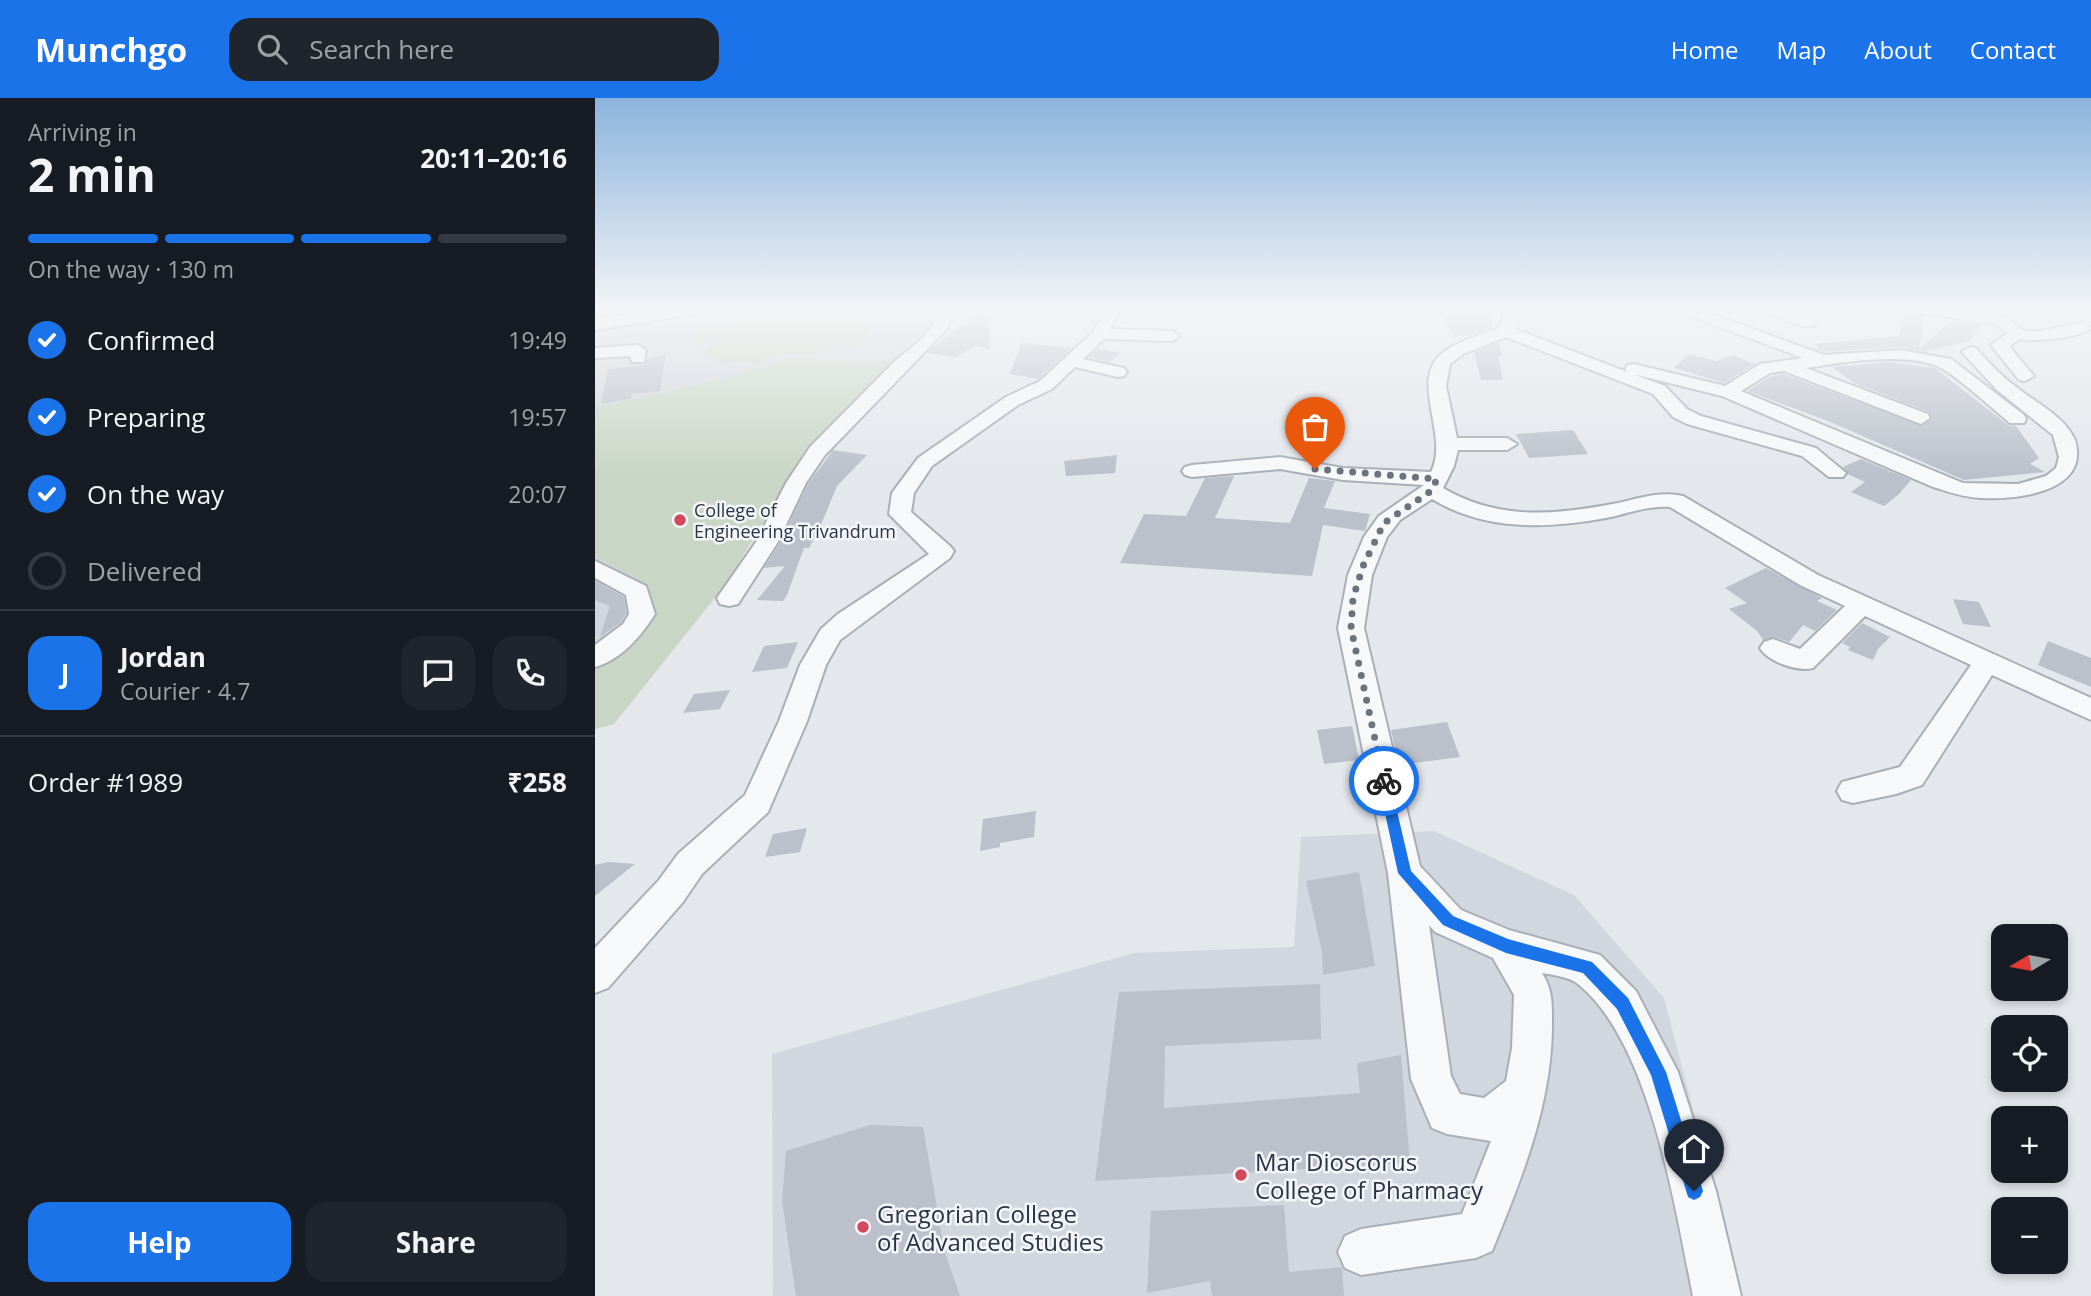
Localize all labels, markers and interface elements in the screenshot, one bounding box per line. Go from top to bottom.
search box [229,18,719,81]
text: Munchgo [35,27,187,72]
icon: search [253,30,291,68]
text: Search here [309,31,454,67]
text: Home [1671,33,1739,66]
text: Map [1777,33,1826,66]
text: About [1864,33,1932,66]
text: Contact [1970,33,2056,66]
text: Arriving in [28,116,137,148]
text: 20:11–20:16 [420,140,567,176]
text: 2 min [28,143,156,205]
text: On the way · 130 m [28,253,234,285]
icon: check [28,321,66,359]
text: Confirmed [87,322,215,358]
text: 19:49 [508,324,567,356]
pin [1285,397,1345,469]
icon: check [28,398,66,436]
text: Preparing [87,399,205,435]
text: 19:57 [508,401,567,433]
icon: bag [1296,408,1334,446]
icon: check [28,475,66,513]
text: On the way [87,476,224,512]
text: 20:07 [508,478,567,510]
place label: College of Engineering Trivandrum [694,498,896,543]
marker: College of Engineering Trivandrum [672,512,688,528]
text: Delivered [87,553,202,589]
button: chat [401,636,475,710]
button: phone [493,636,567,710]
text: Jordan [120,639,206,675]
text: J [61,655,69,691]
text: Courier · 4.7 [120,675,250,707]
courier [1349,746,1419,816]
icon: bike [1365,762,1403,800]
text: Order #1989 [28,764,183,800]
text: ₹258 [508,764,567,800]
north arrow [1991,924,2069,1001]
map controls [1991,924,2068,1274]
button: locate [1991,1015,2068,1092]
button: + [1991,1106,2068,1183]
pin [1664,1119,1724,1191]
icon: home [1675,1130,1713,1168]
place label: Mar Dioscorus College of Pharmacy [1255,1145,1484,1206]
marker: Mar Dioscorus College of Pharmacy [1233,1167,1249,1183]
place label: Gregorian College of Advanced Studies [877,1197,1104,1258]
button: − [1991,1197,2068,1274]
button: Help [28,1202,291,1282]
button: Share [305,1202,567,1282]
marker: Gregorian College of Advanced Studies [855,1219,871,1235]

